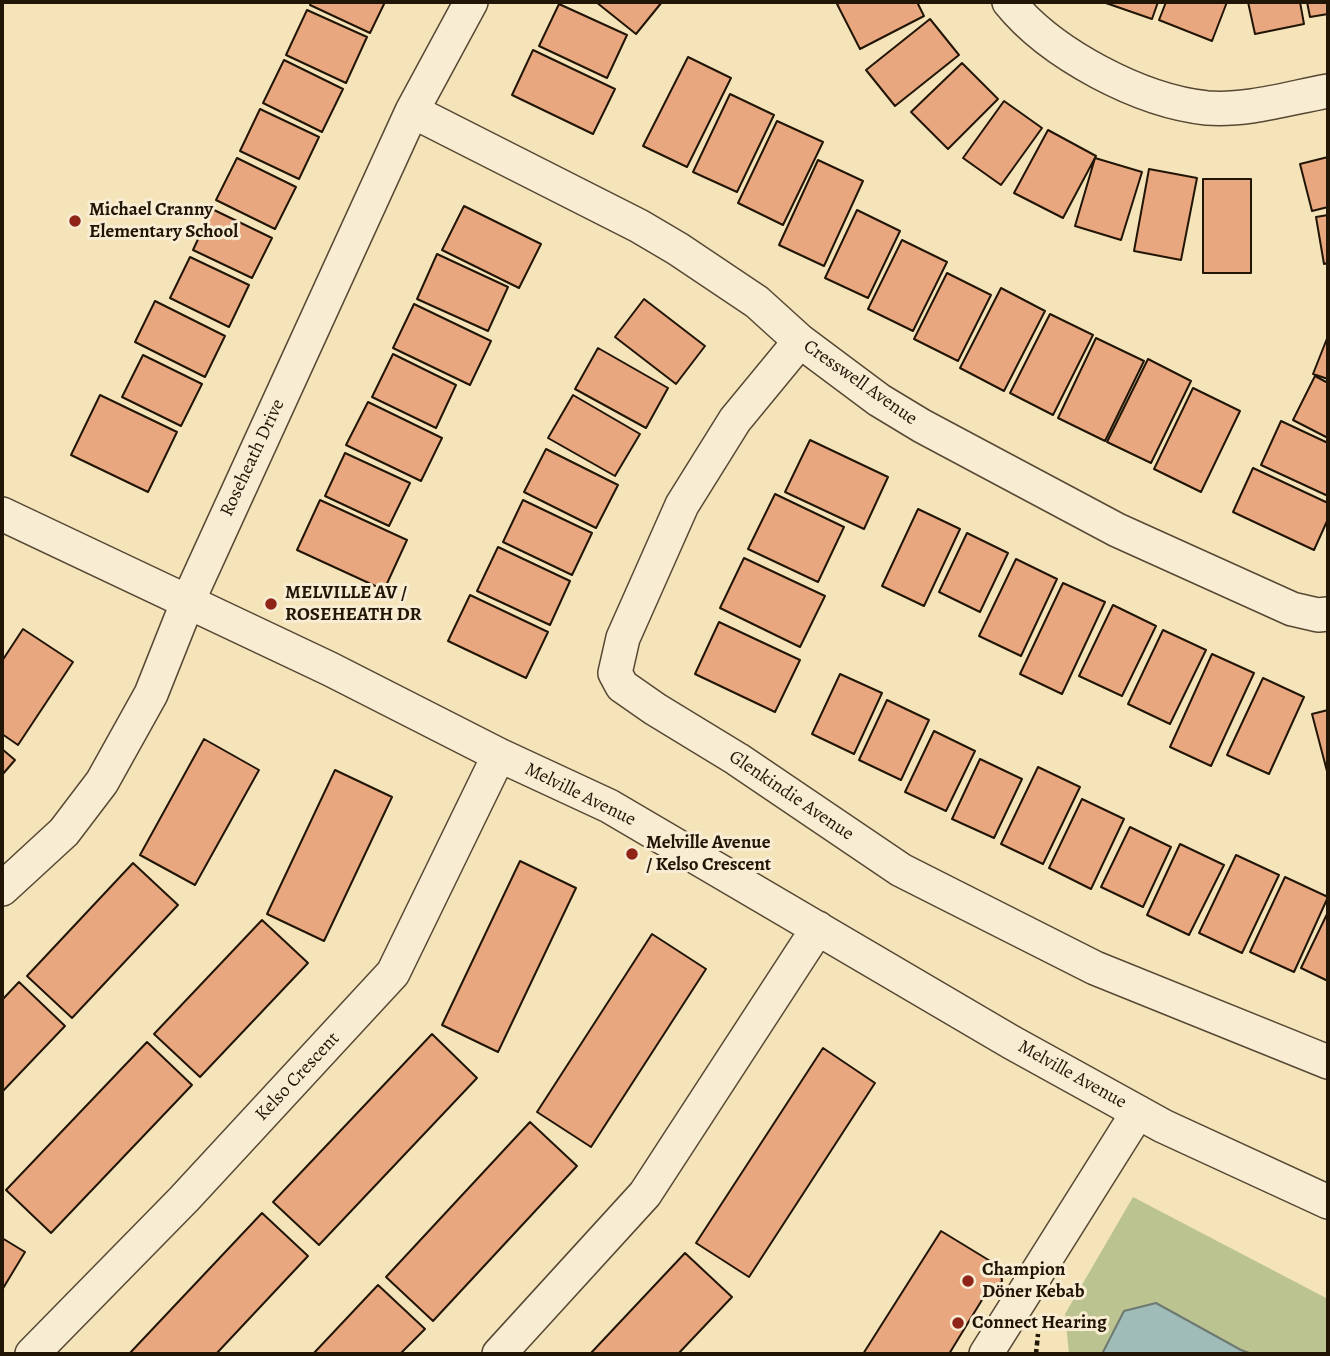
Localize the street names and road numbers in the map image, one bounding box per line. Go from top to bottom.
street label: Cresswell Avenue [799,335,921,431]
street label: Roseheath Drive [216,396,290,520]
street label: Glenkindie Avenue [724,746,858,846]
street label: Melville Avenue [521,758,639,832]
street label: Kelso Crescent [251,1028,345,1126]
street label: Melville Avenue [1014,1036,1130,1114]

